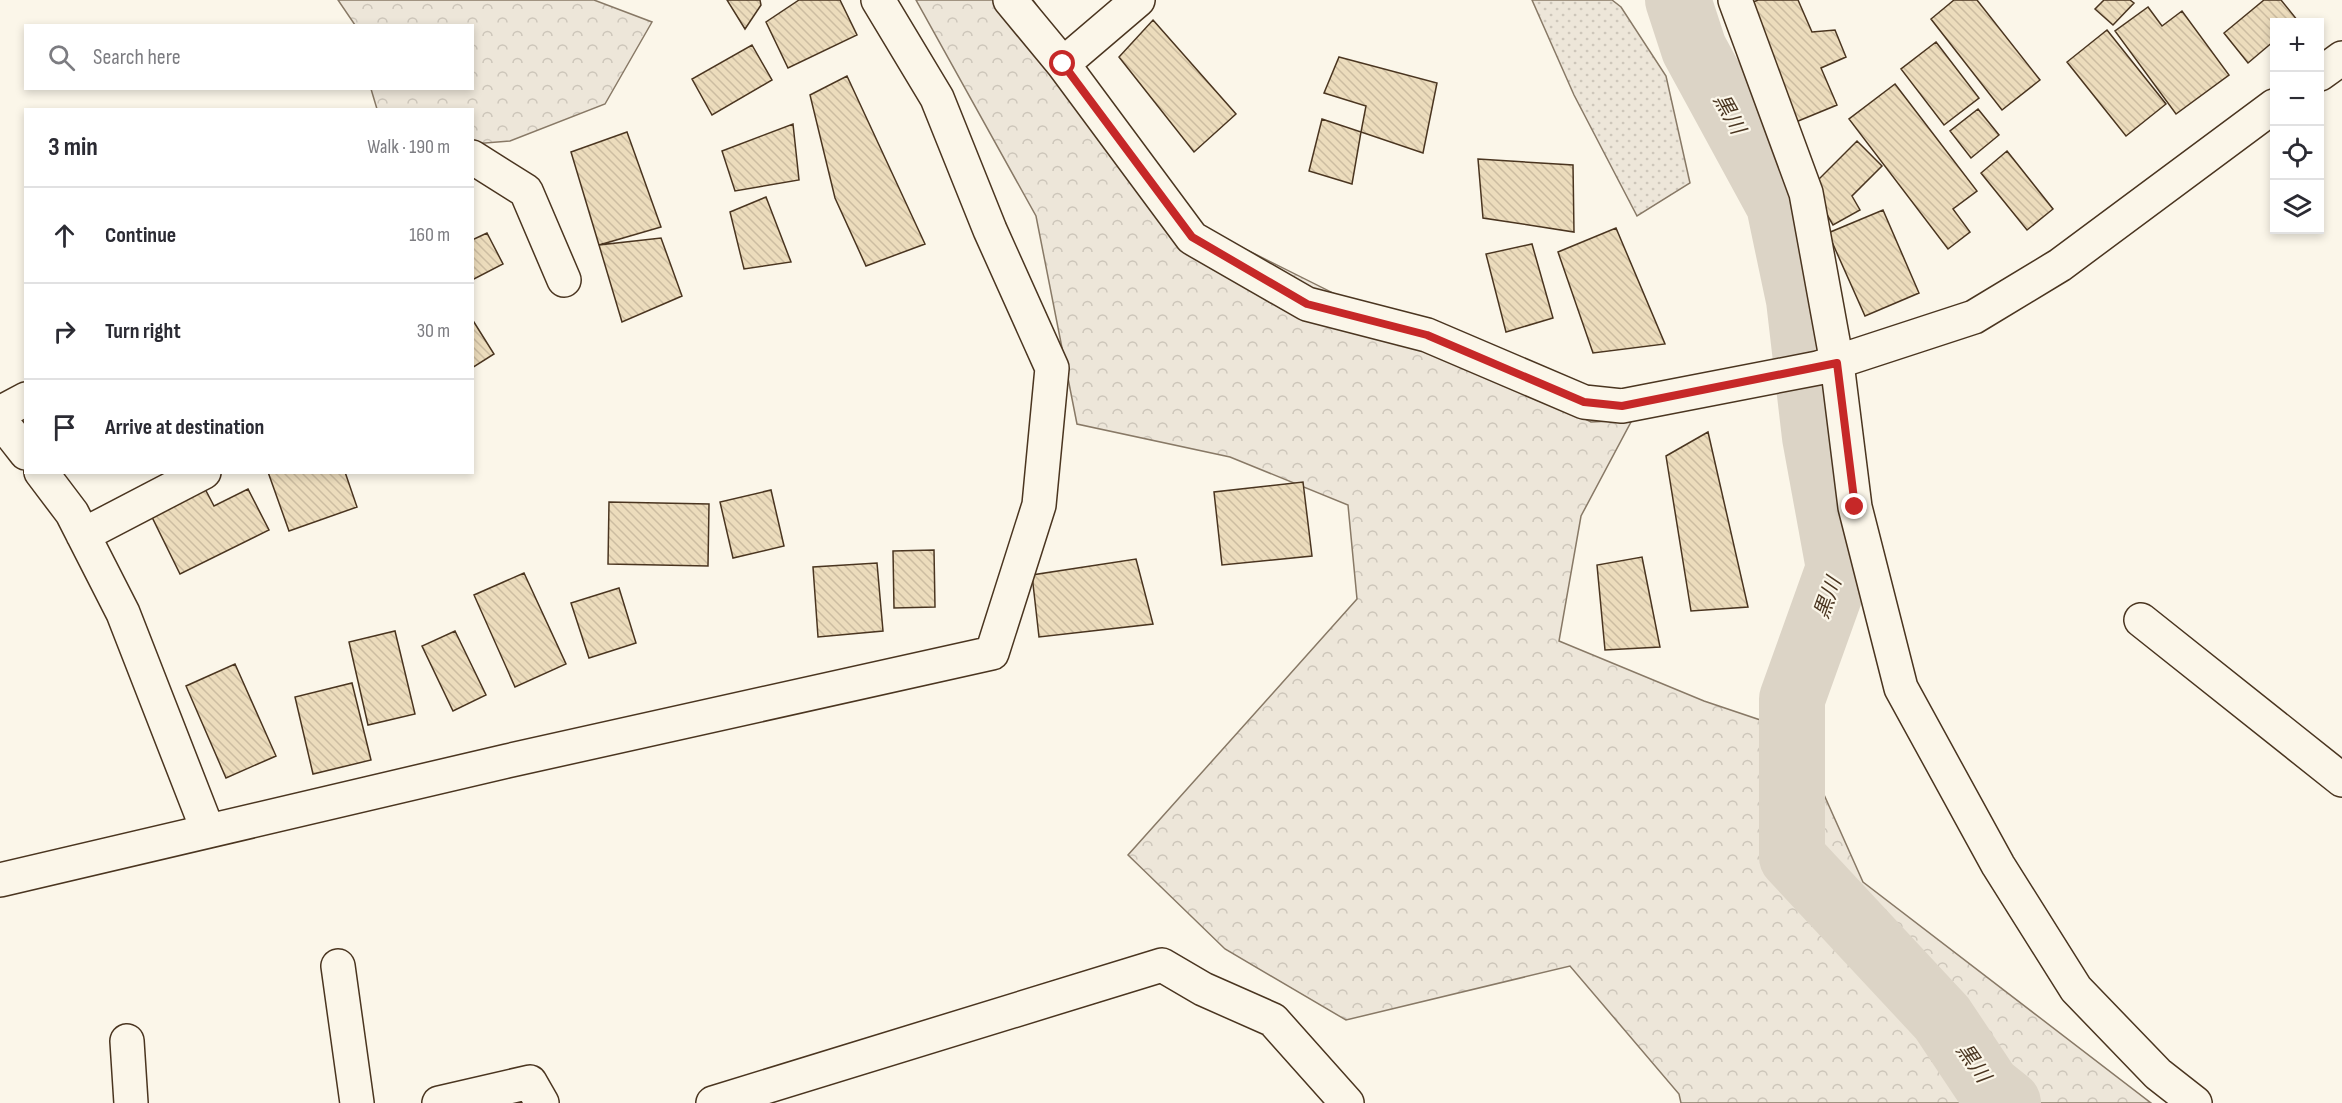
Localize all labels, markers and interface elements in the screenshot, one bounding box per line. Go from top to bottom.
map controls [2270,18,2324,234]
button: + [2270,18,2324,72]
search box [24,24,474,90]
icon: search [45,41,78,74]
text: Search here [93,44,180,71]
route start [1049,50,1075,76]
button: − [2270,72,2324,126]
water label: 黒川 [1708,90,1751,140]
button: locate [2270,126,2324,180]
text: 3 min [48,132,98,163]
text: Walk · 190 m [367,135,450,159]
button: layers [2270,180,2324,234]
icon: ahead [48,219,81,252]
text: Continue [105,222,176,249]
text: 160 m [409,223,450,247]
icon: right [48,315,81,348]
text: Turn right [105,318,181,345]
text: 30 m [417,319,450,343]
icon: arrive [48,411,81,444]
text: Arrive at destination [105,414,264,441]
route end [1841,493,1867,519]
water label: 黒川 [1809,572,1848,622]
water label: 黒川 [1951,1039,1996,1089]

